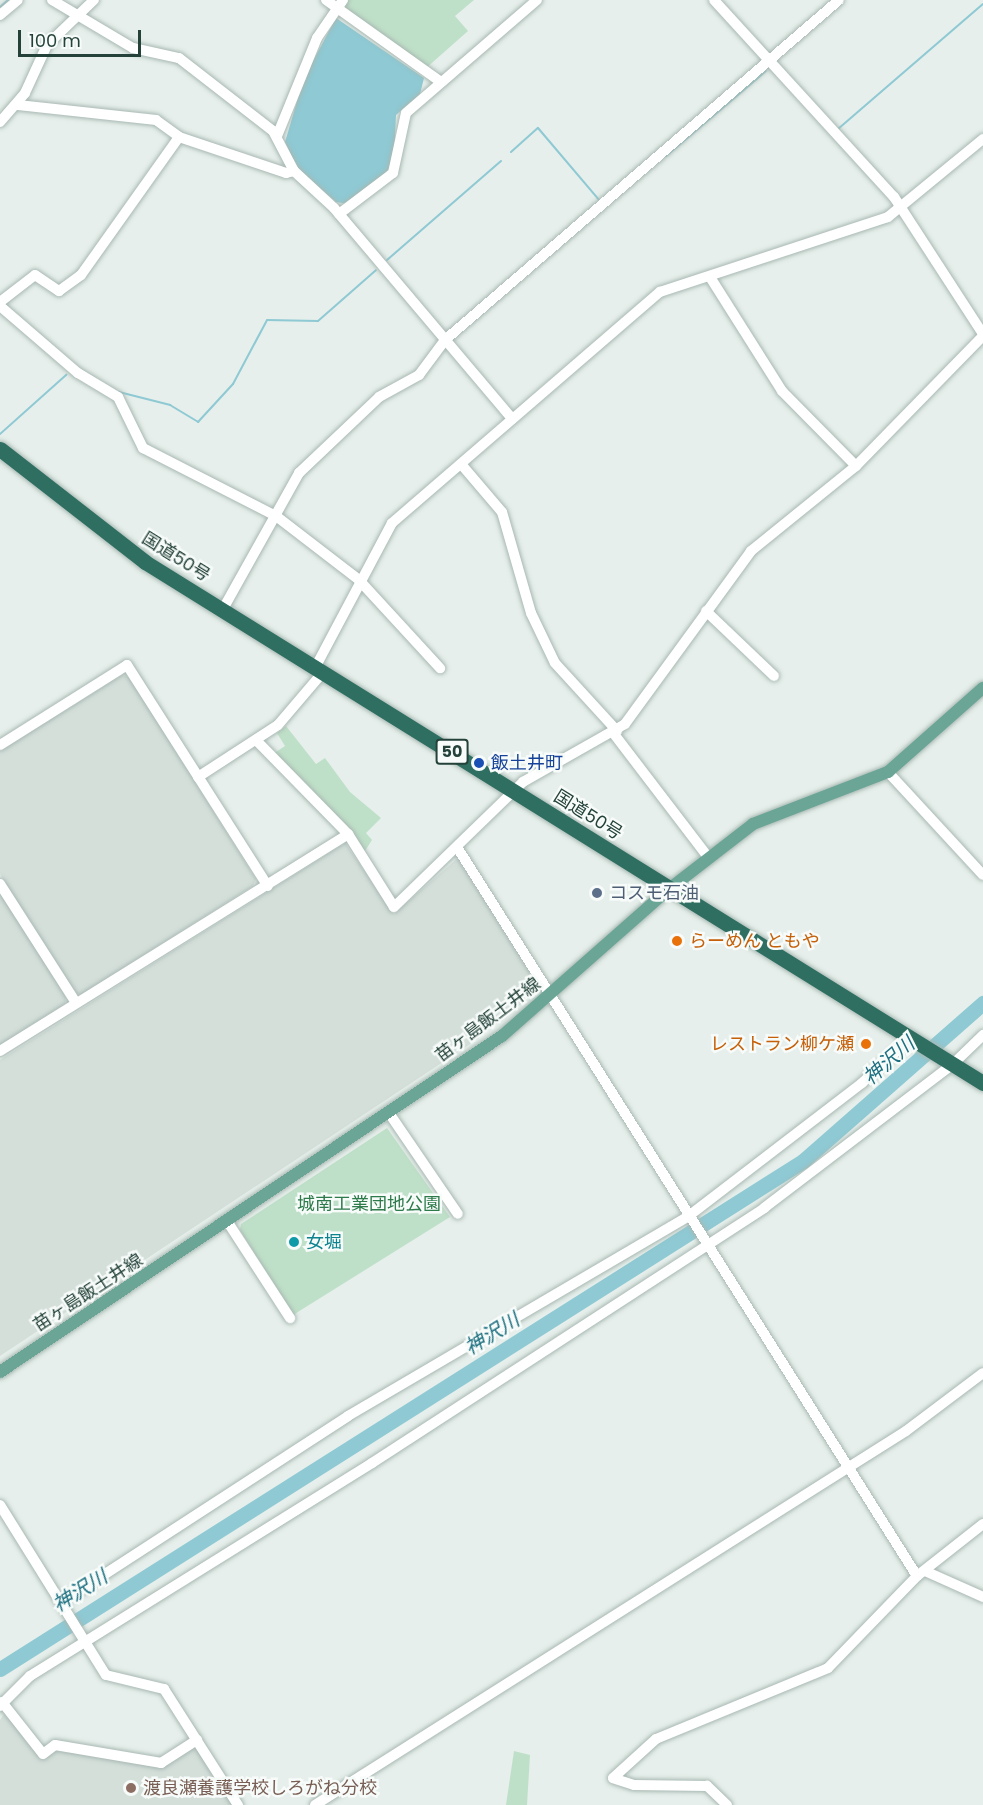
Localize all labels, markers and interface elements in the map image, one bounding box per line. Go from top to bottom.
scale bar [21,18,144,56]
text: 100 m [29,28,81,53]
street label: 国道50号 [138,528,214,586]
road number: 50 [436,739,468,765]
place label: 飯土井町 [491,752,563,774]
marker: 飯土井町 [472,756,486,770]
street label: 国道50号 [550,786,626,844]
place label: コスモ石油 [609,882,699,904]
marker: コスモ石油 [590,886,604,900]
place label: らーめん ともや [689,930,820,952]
marker: らーめん ともや [670,934,684,948]
street label: 苗ヶ島飯土井線 [431,973,545,1067]
water label: 神沢川 [858,1032,920,1090]
place label: レストラン柳ケ瀬 [710,1033,854,1055]
marker: レストラン柳ケ瀬 [859,1037,873,1051]
park label: 城南工業団地公園 [297,1193,441,1215]
place label: 女堀 [306,1231,342,1253]
marker: 女堀 [287,1235,301,1249]
street label: 苗ヶ島飯土井線 [29,1250,147,1336]
water label: 神沢川 [460,1308,524,1360]
water label: 神沢川 [48,1565,112,1617]
place label: 渡良瀬養護学校しろがね分校 [143,1777,377,1799]
marker: 渡良瀬養護学校しろがね分校 [124,1781,138,1795]

